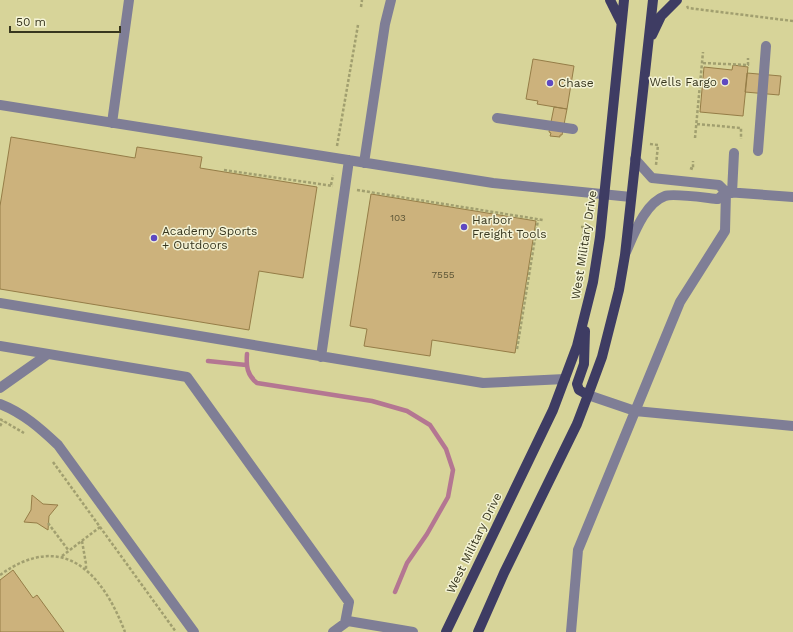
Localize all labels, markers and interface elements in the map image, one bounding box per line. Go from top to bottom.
scale bar [10,8,120,34]
text: 50 m [16,15,46,29]
place label: Wells Fargo [650,75,717,89]
place label: Chase [558,76,594,90]
marker: Wells Fargo [720,77,730,87]
marker: Chase [545,78,555,88]
street label: West Military Drive [568,189,600,301]
house number: 103 [390,212,406,223]
place label: Harbor Freight Tools [472,213,547,241]
marker: Harbor Freight Tools [459,222,469,232]
place label: Academy Sports + Outdoors [162,224,257,252]
marker: Academy Sports + Outdoors [149,233,159,243]
house number: 7555 [431,269,455,280]
street label: West Military Drive [444,490,505,596]

